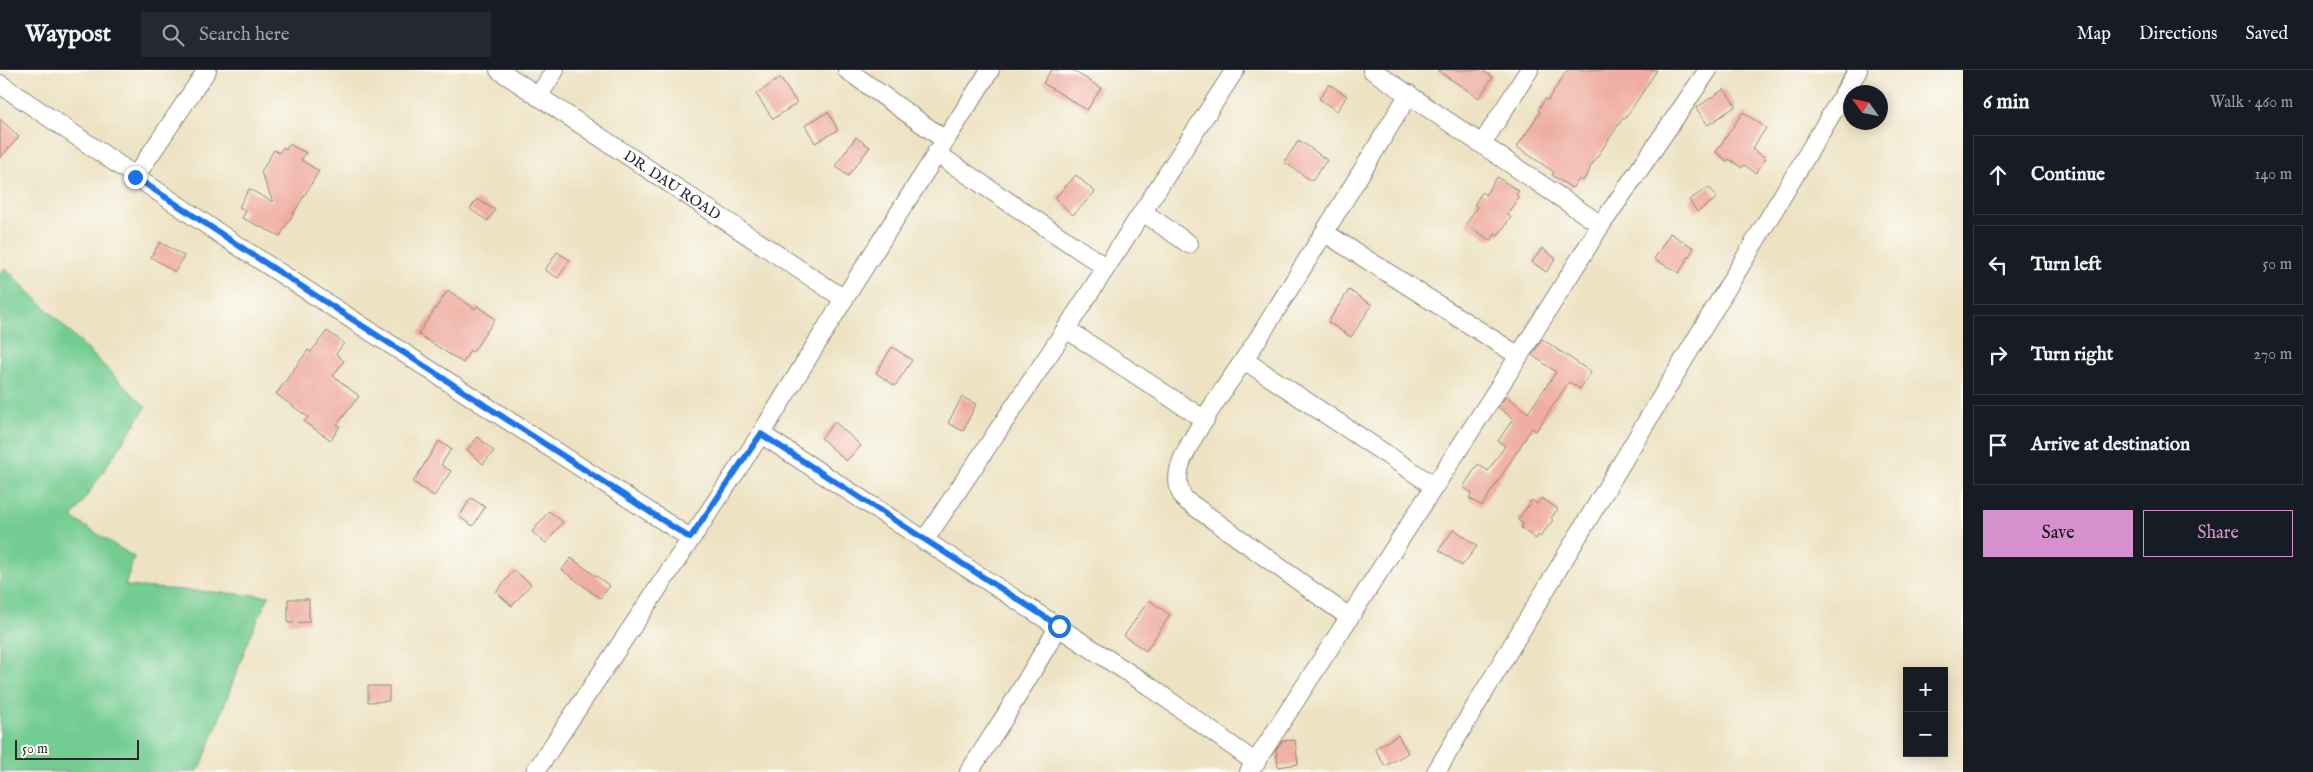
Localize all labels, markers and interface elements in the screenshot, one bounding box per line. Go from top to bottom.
search box [141,12,491,57]
text: Waypost [25,19,111,50]
icon: search [159,21,187,49]
text: Search here [199,23,290,47]
text: Map [2077,23,2111,46]
text: Directions [2139,23,2217,46]
text: Saved [2245,23,2288,46]
north arrow [1843,85,1888,130]
text: 6 min [1983,89,2029,116]
text: Walk · 460 m [2210,93,2293,113]
street label: DR. DAU ROAD [620,146,724,225]
icon: ahead [1984,161,2012,189]
text: Continue [2031,163,2105,187]
text: 140 m [2254,165,2292,185]
route end [124,166,147,189]
icon: left [1984,251,2012,279]
text: Turn left [2031,253,2102,277]
text: 50 m [2263,255,2292,275]
icon: right [1984,341,2012,369]
text: Turn right [2031,343,2113,367]
text: 270 m [2253,345,2292,365]
icon: arrive [1984,431,2012,459]
text: Arrive at destination [2031,433,2190,457]
button: Save [1983,510,2133,557]
button: Share [2143,510,2293,557]
route start [1048,615,1071,638]
map controls [1903,667,1948,757]
button: + [1903,667,1948,712]
button: − [1903,712,1948,757]
scale bar [15,737,139,760]
text: 50 m [22,740,48,758]

